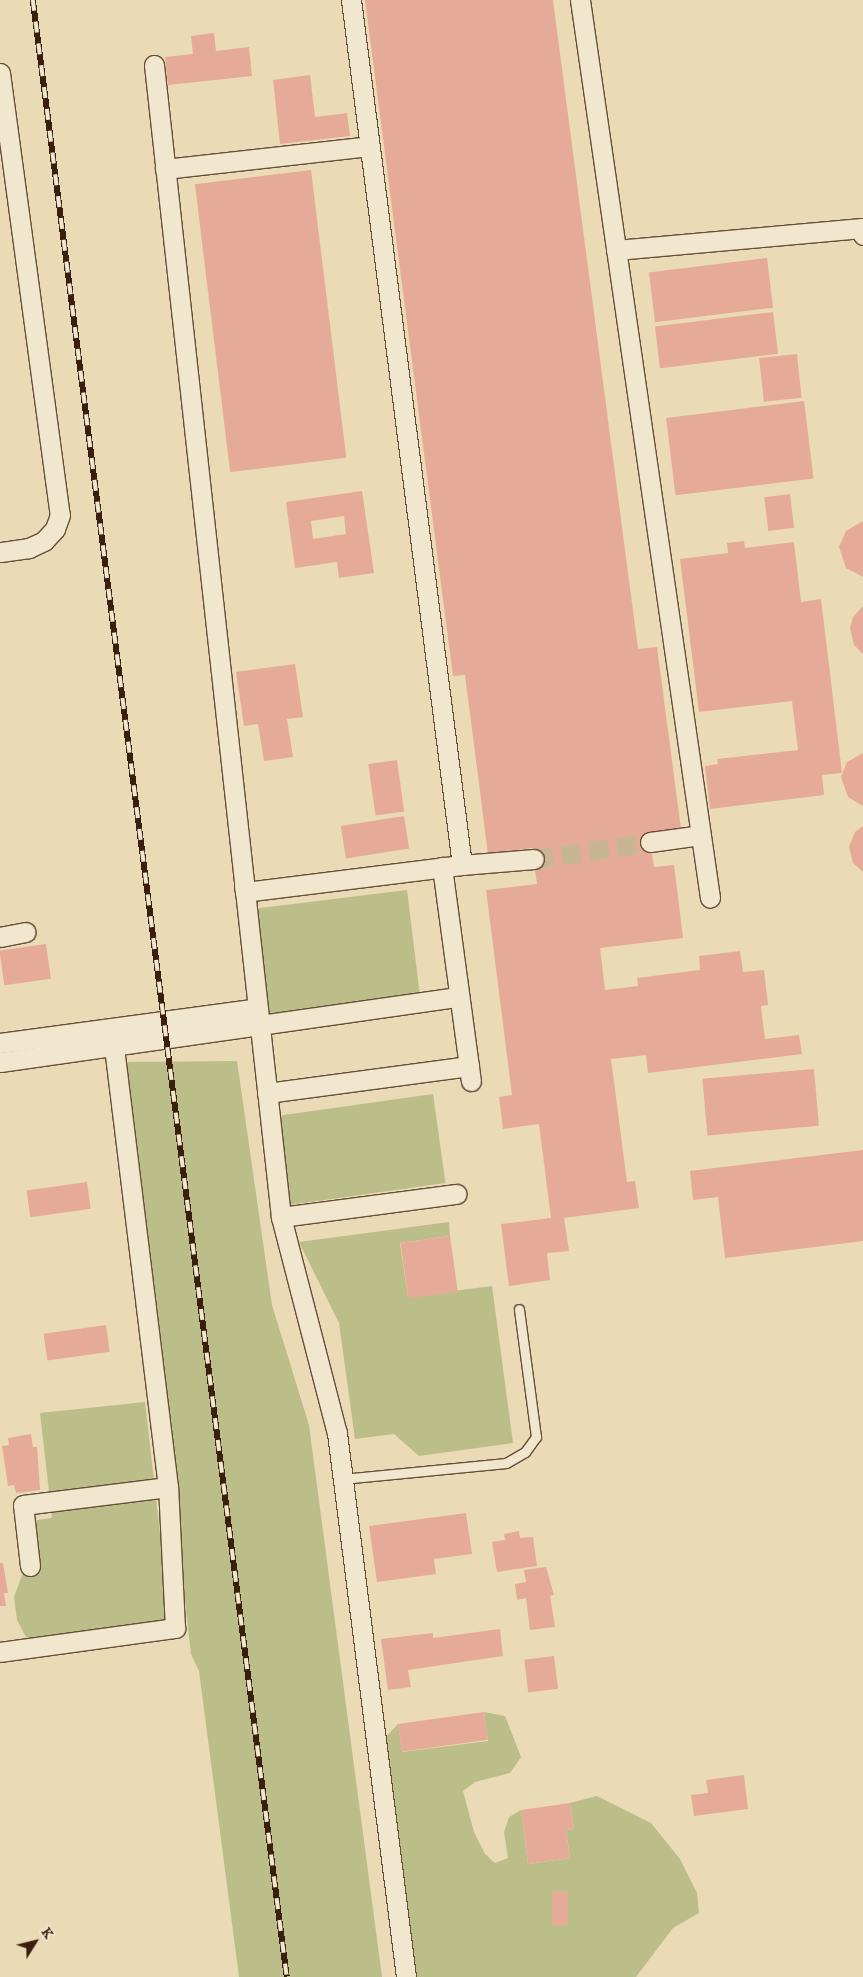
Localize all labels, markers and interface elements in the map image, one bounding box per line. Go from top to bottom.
north arrow [10,1917,60,1967]
text: K [37,1924,57,1942]

